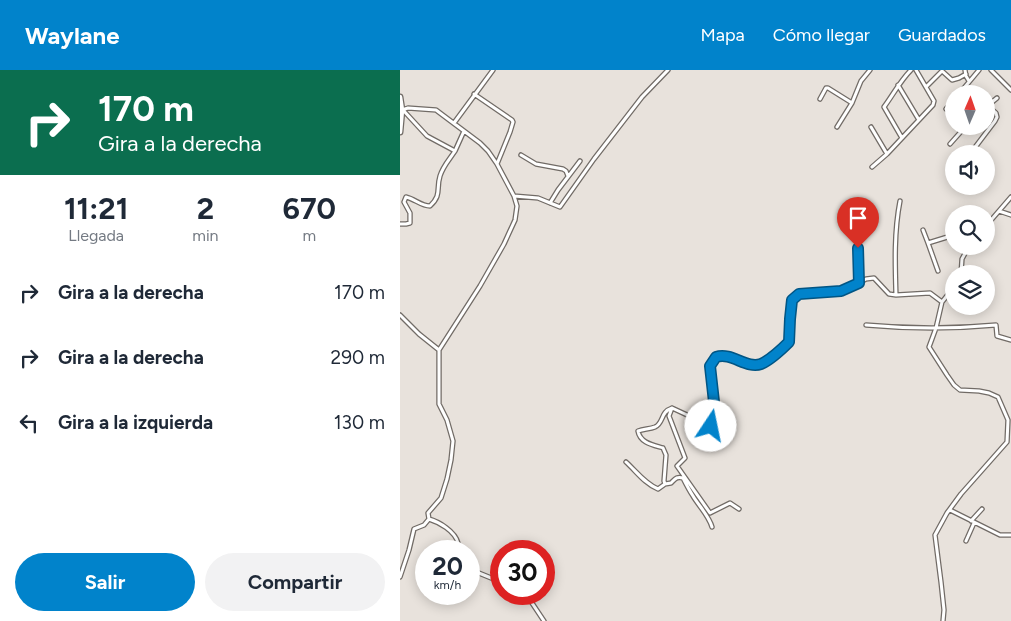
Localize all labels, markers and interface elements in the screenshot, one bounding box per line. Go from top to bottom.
text: Waylane [25,21,120,50]
text: Mapa [700,24,745,46]
text: Cómo llegar [773,24,870,46]
text: Guardados [898,24,986,46]
north arrow [945,85,995,135]
map controls [945,85,995,315]
text: 170 m [98,88,194,130]
icon: right [15,90,80,155]
text: Gira a la derecha [98,130,262,157]
button: sound [945,145,995,195]
text: 11:21 [64,190,128,227]
text: 2 [197,190,214,227]
text: 670 [283,190,336,227]
pin [837,197,879,248]
icon: arrive [844,204,872,232]
button: search [945,205,995,255]
text: Llegada [68,226,124,245]
text: min [192,226,219,245]
text: m [302,226,316,245]
button: layers [945,265,995,315]
icon: right [15,279,43,307]
text: Gira a la derecha [58,281,204,304]
text: 170 m [334,281,385,304]
icon: right [15,344,43,372]
text: Gira a la derecha [58,346,204,369]
text: 290 m [331,346,385,369]
position arrow [684,399,736,451]
icon: left [15,409,43,437]
text: Gira a la izquierda [58,411,213,434]
text: 130 m [334,411,385,434]
speed limit sign: 30 [490,540,555,605]
text: 20 [432,551,463,581]
button: Salir [15,553,195,611]
button: Compartir [205,553,385,611]
text: km/h [434,578,461,592]

